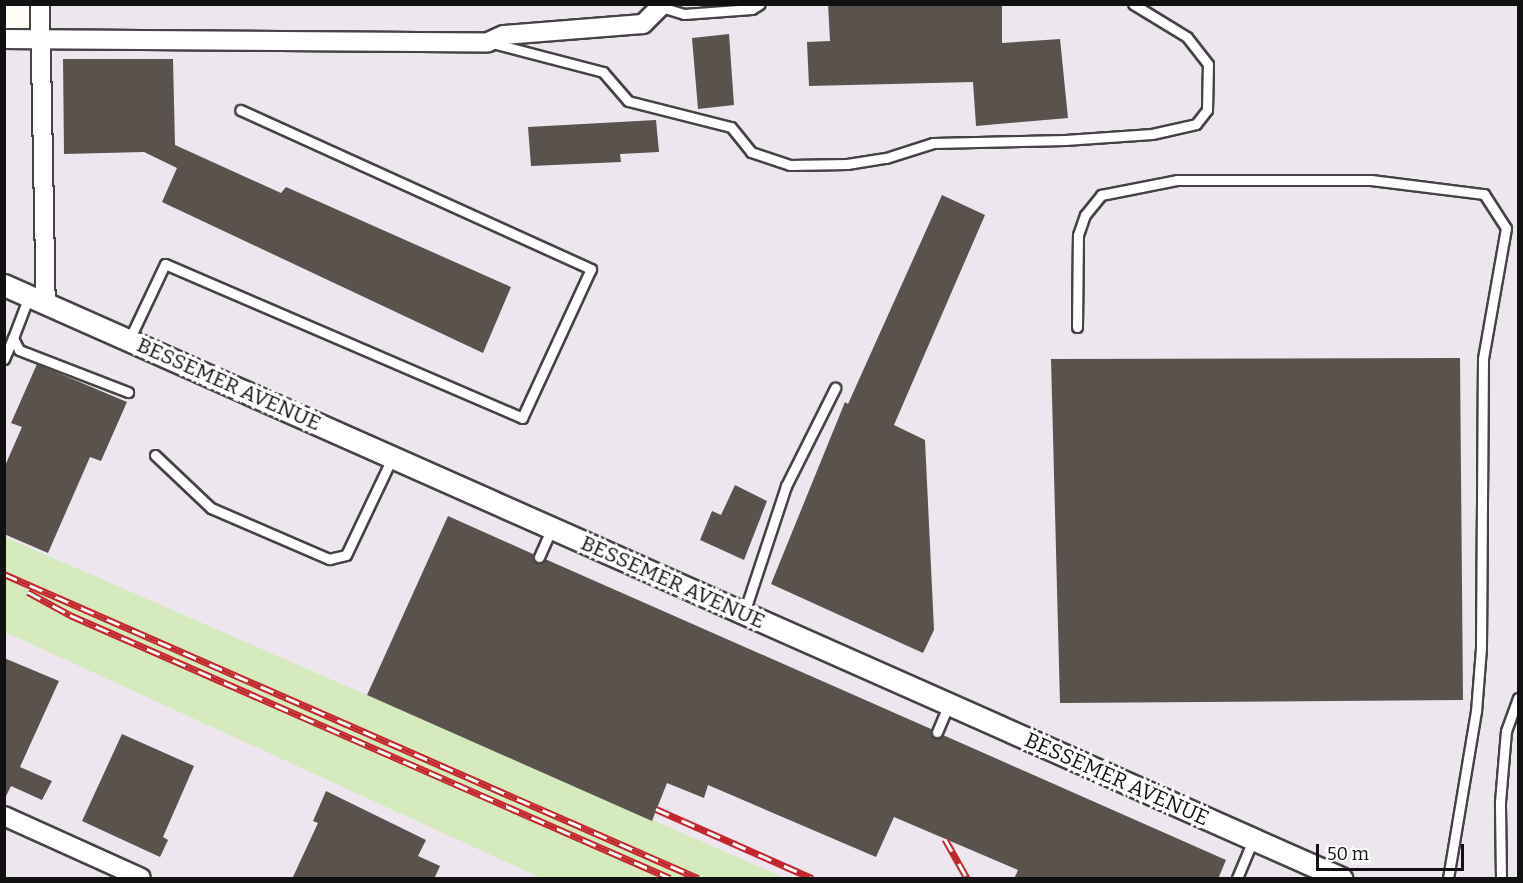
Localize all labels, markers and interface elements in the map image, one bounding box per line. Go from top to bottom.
street label: BESSEMER AVENUE [133,332,325,436]
street label: BESSEMER AVENUE [577,530,769,634]
street label: BESSEMER AVENUE [1021,727,1213,831]
scale bar [1319,832,1468,870]
text: 50 m [1327,843,1369,865]

